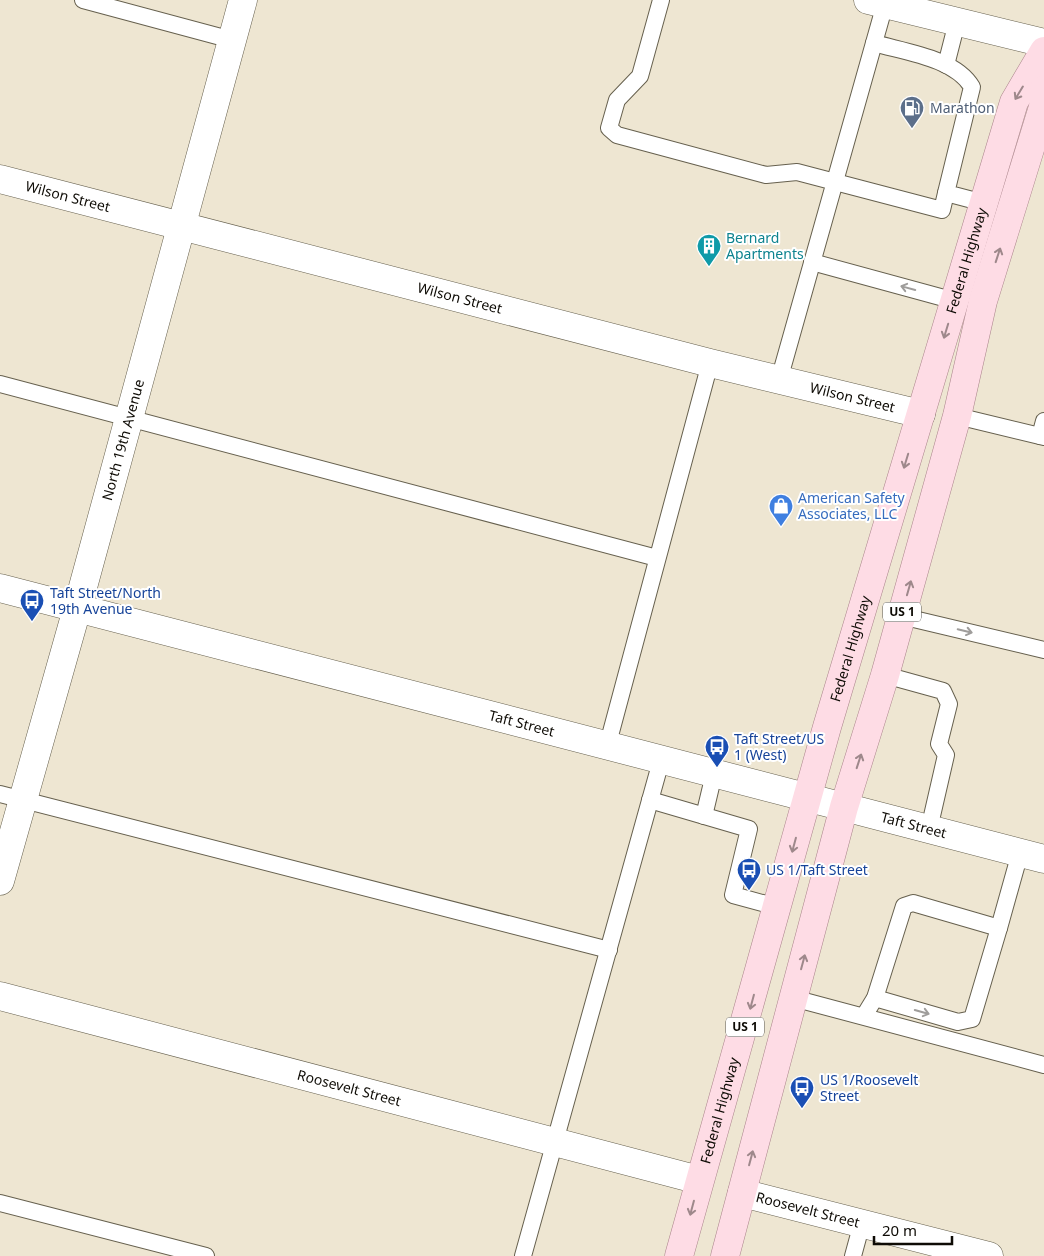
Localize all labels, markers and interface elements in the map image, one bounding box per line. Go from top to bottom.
one-way arrow [1014,85,1024,99]
fuel station icon: Marathon [899,95,925,129]
place label: Marathon [930,98,995,117]
street label: Wilson Street [23,176,112,216]
street label: Federal Highway [941,205,991,316]
place label: Bernard Apartments [726,228,804,263]
building icon: Bernard Apartments [696,233,722,267]
one-way arrow [994,247,1004,263]
street label: Wilson Street [415,278,504,318]
one-way arrow [900,282,916,292]
one-way arrow [940,323,950,339]
street label: North 19th Avenue [97,377,148,502]
street label: Wilson Street [808,377,897,416]
one-way arrow [901,453,911,469]
place label: American Safety Associates, LLC [798,488,905,523]
shop icon: American Safety Associates, LLC [768,493,794,527]
one-way arrow [904,580,914,596]
place label: Taft Street/North 19th Avenue [50,583,161,618]
bus stop icon: Taft Street/North 19th Avenue [19,588,45,622]
street label: Federal Highway [825,593,875,704]
road number: US 1 [883,602,921,622]
one-way arrow [957,627,973,636]
street label: Taft Street [487,705,557,741]
place label: Taft Street/US 1 (West) [734,729,825,764]
bus stop icon: Taft Street/US 1 (West) [704,734,730,768]
one-way arrow [855,754,864,769]
street label: Taft Street [879,807,949,842]
one-way arrow [788,836,798,852]
bus stop icon: US 1/Taft Street [736,857,762,891]
place label: US 1/Taft Street [766,860,868,879]
one-way arrow [798,955,808,971]
one-way arrow [746,993,756,1009]
one-way arrow [914,1007,930,1017]
road number: US 1 [726,1018,764,1036]
street label: Federal Highway [695,1054,743,1166]
street label: Roosevelt Street [295,1065,403,1110]
place label: US 1/Roosevelt Street [820,1070,918,1105]
bus stop icon: US 1/Roosevelt Street [789,1075,815,1109]
one-way arrow [747,1151,756,1167]
street label: Roosevelt Street [754,1187,862,1232]
one-way arrow [687,1200,696,1216]
scale bar [874,1214,952,1246]
text: 20 m [882,1220,917,1240]

